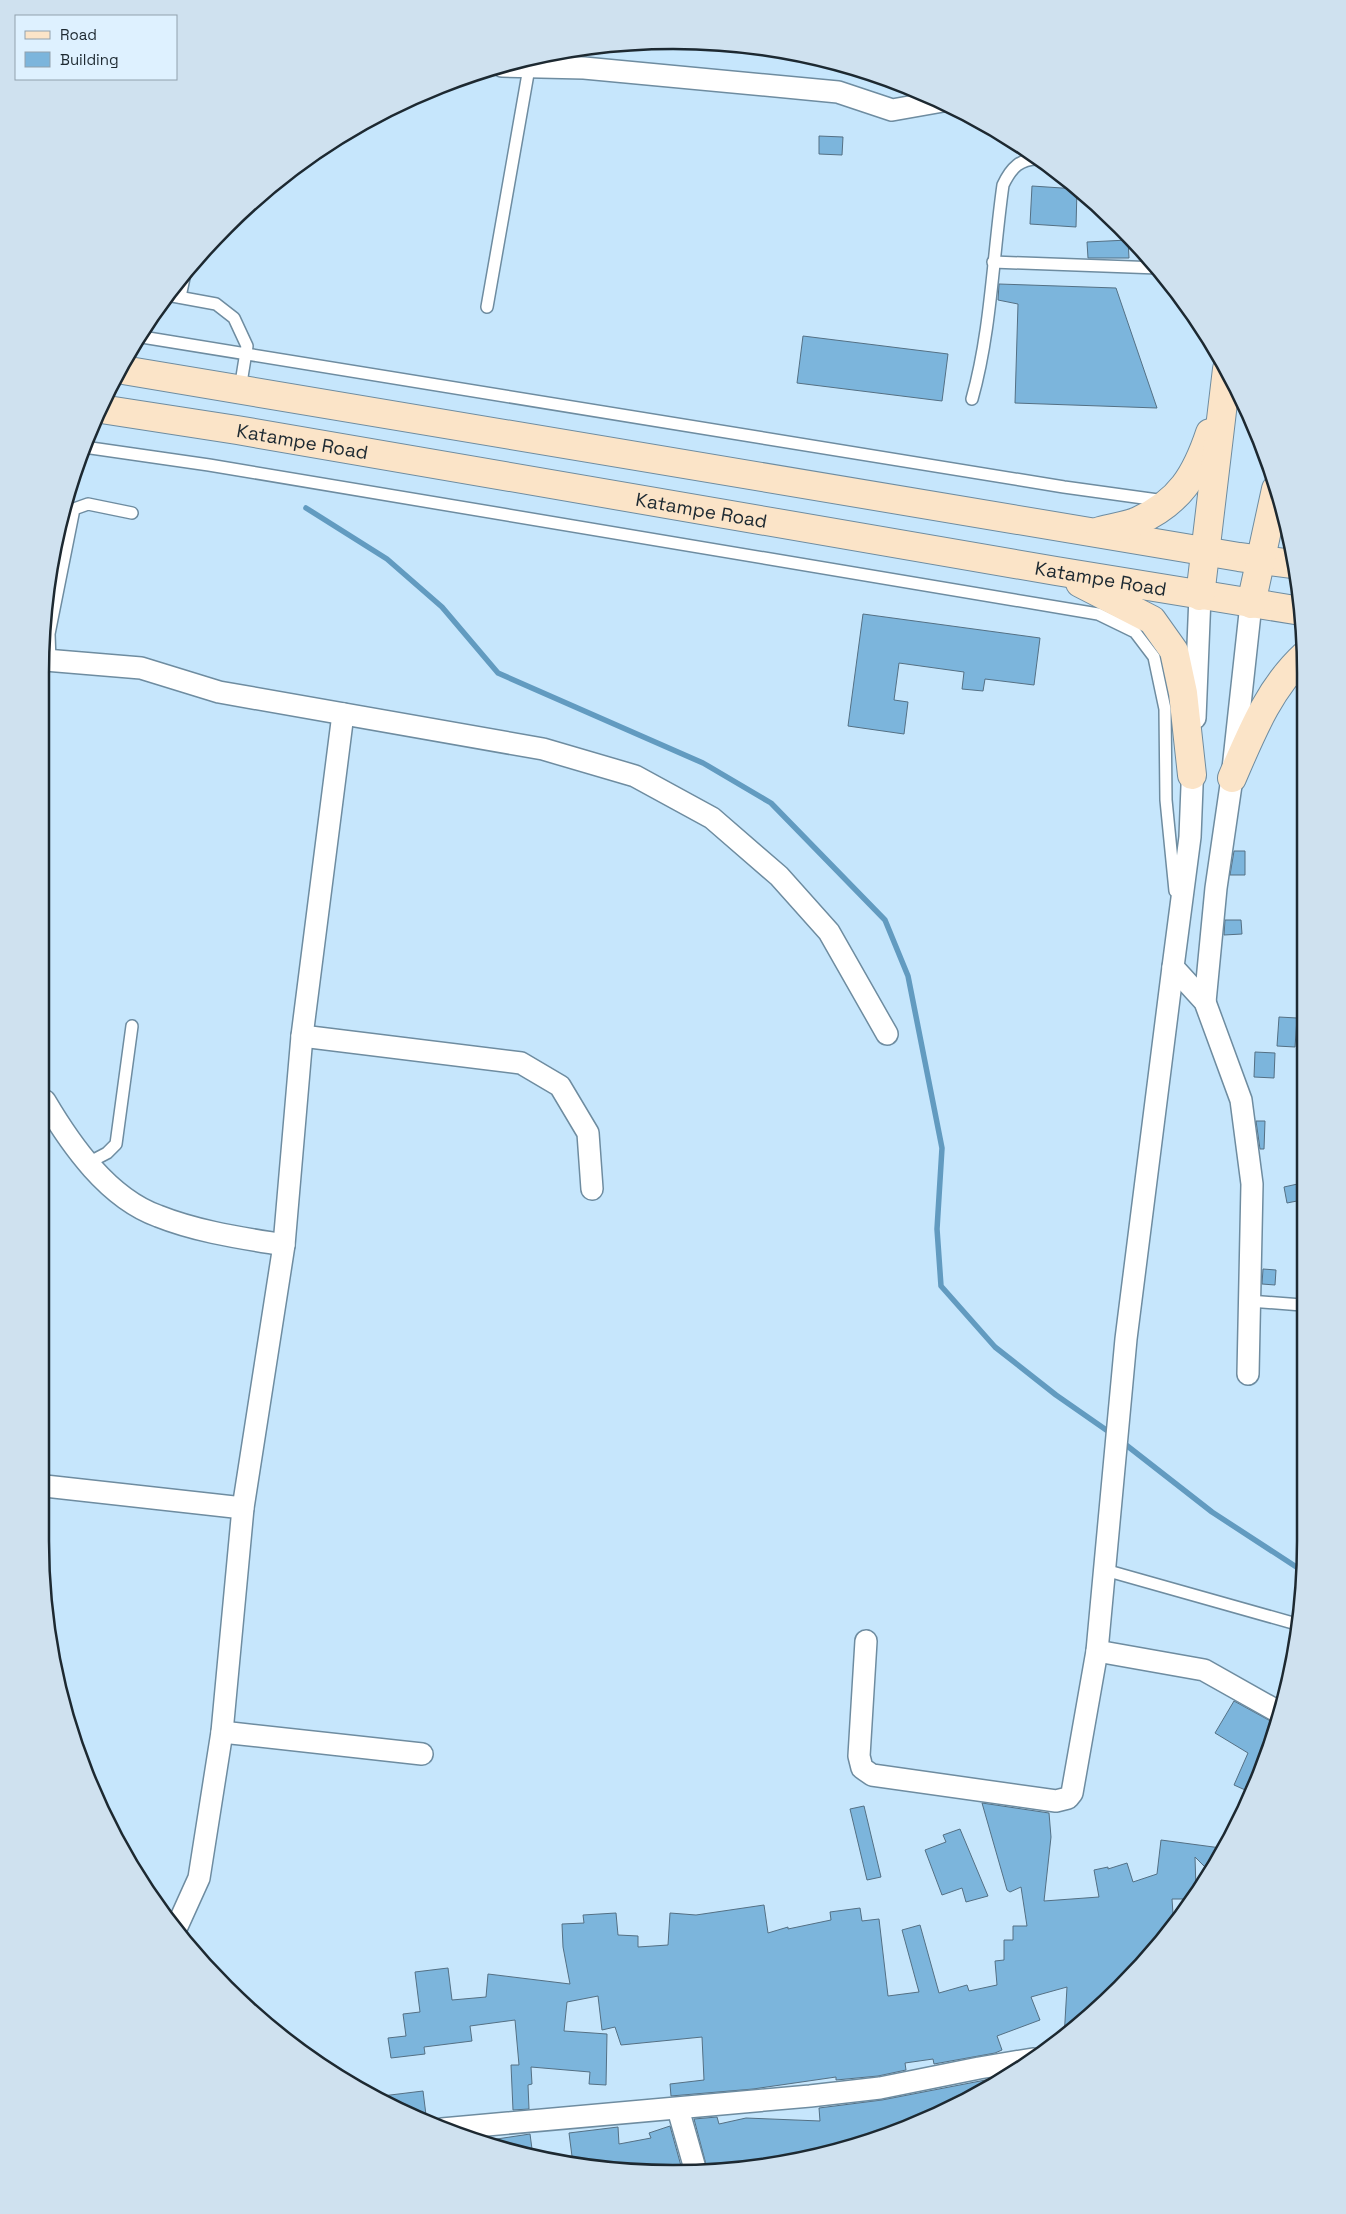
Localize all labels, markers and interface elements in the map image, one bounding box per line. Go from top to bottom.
legend [15,15,178,80]
text: Road [60,25,97,44]
text: Building [60,50,119,69]
street label: Katampe Road [235,418,370,465]
street label: Katampe Road [634,486,769,534]
street label: Katampe Road [1033,555,1168,601]

